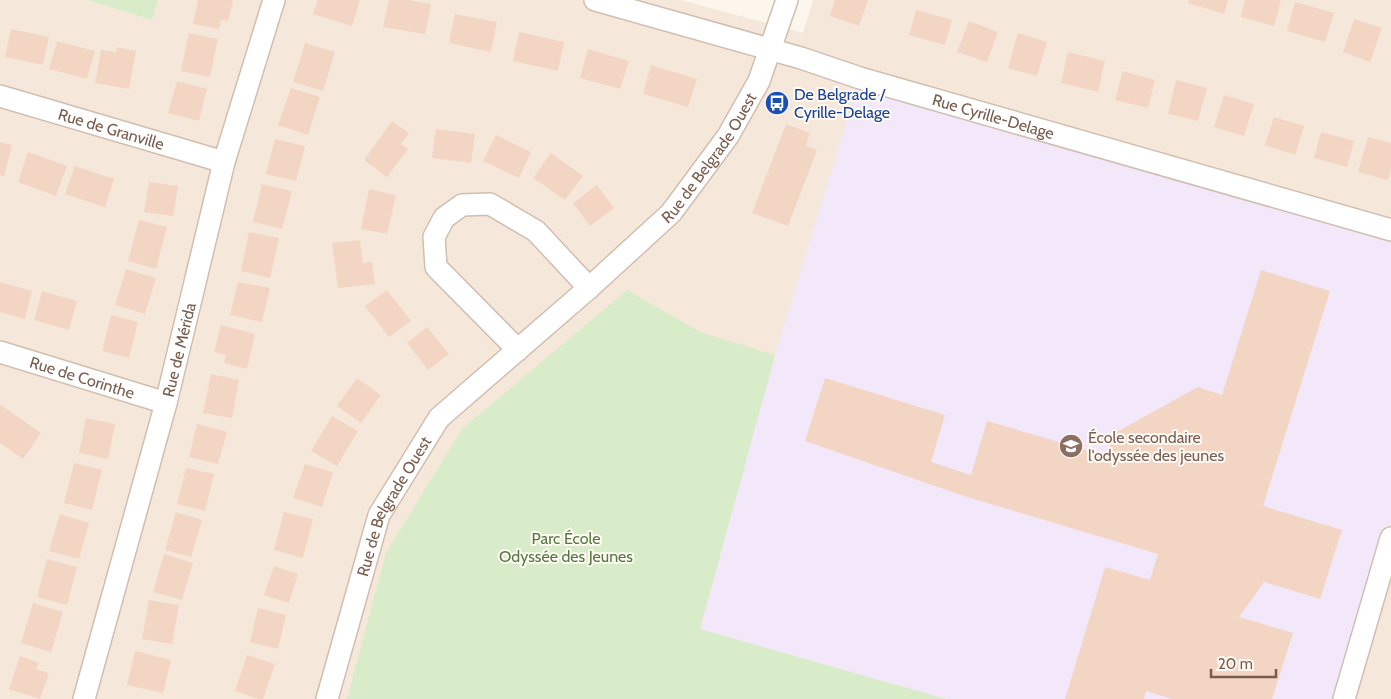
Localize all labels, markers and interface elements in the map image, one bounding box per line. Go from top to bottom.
place label: De Belgrade / Cyrille-Delage [794,85,890,122]
street label: Rue de Belgrade Ouest [658,89,761,227]
bus stop icon: De Belgrade / Cyrille-Delage [764,90,790,116]
street label: Rue Cyrille-Delage [930,90,1056,143]
street label: Rue de Granville [56,105,166,154]
street label: Rue de Mérida [159,300,200,399]
street label: Rue de Corinthe [27,353,137,403]
place label: École secondaire l'odyssée des jeunes [1088,428,1224,465]
street label: Rue de Belgrade Ouest [353,432,436,579]
school or university icon: École secondaire l'odyssée des jeunes [1058,433,1084,459]
park label: Parc École Odyssée des Jeunes [499,529,633,566]
scale bar [1211,646,1276,678]
text: 20 m [1218,655,1253,673]

